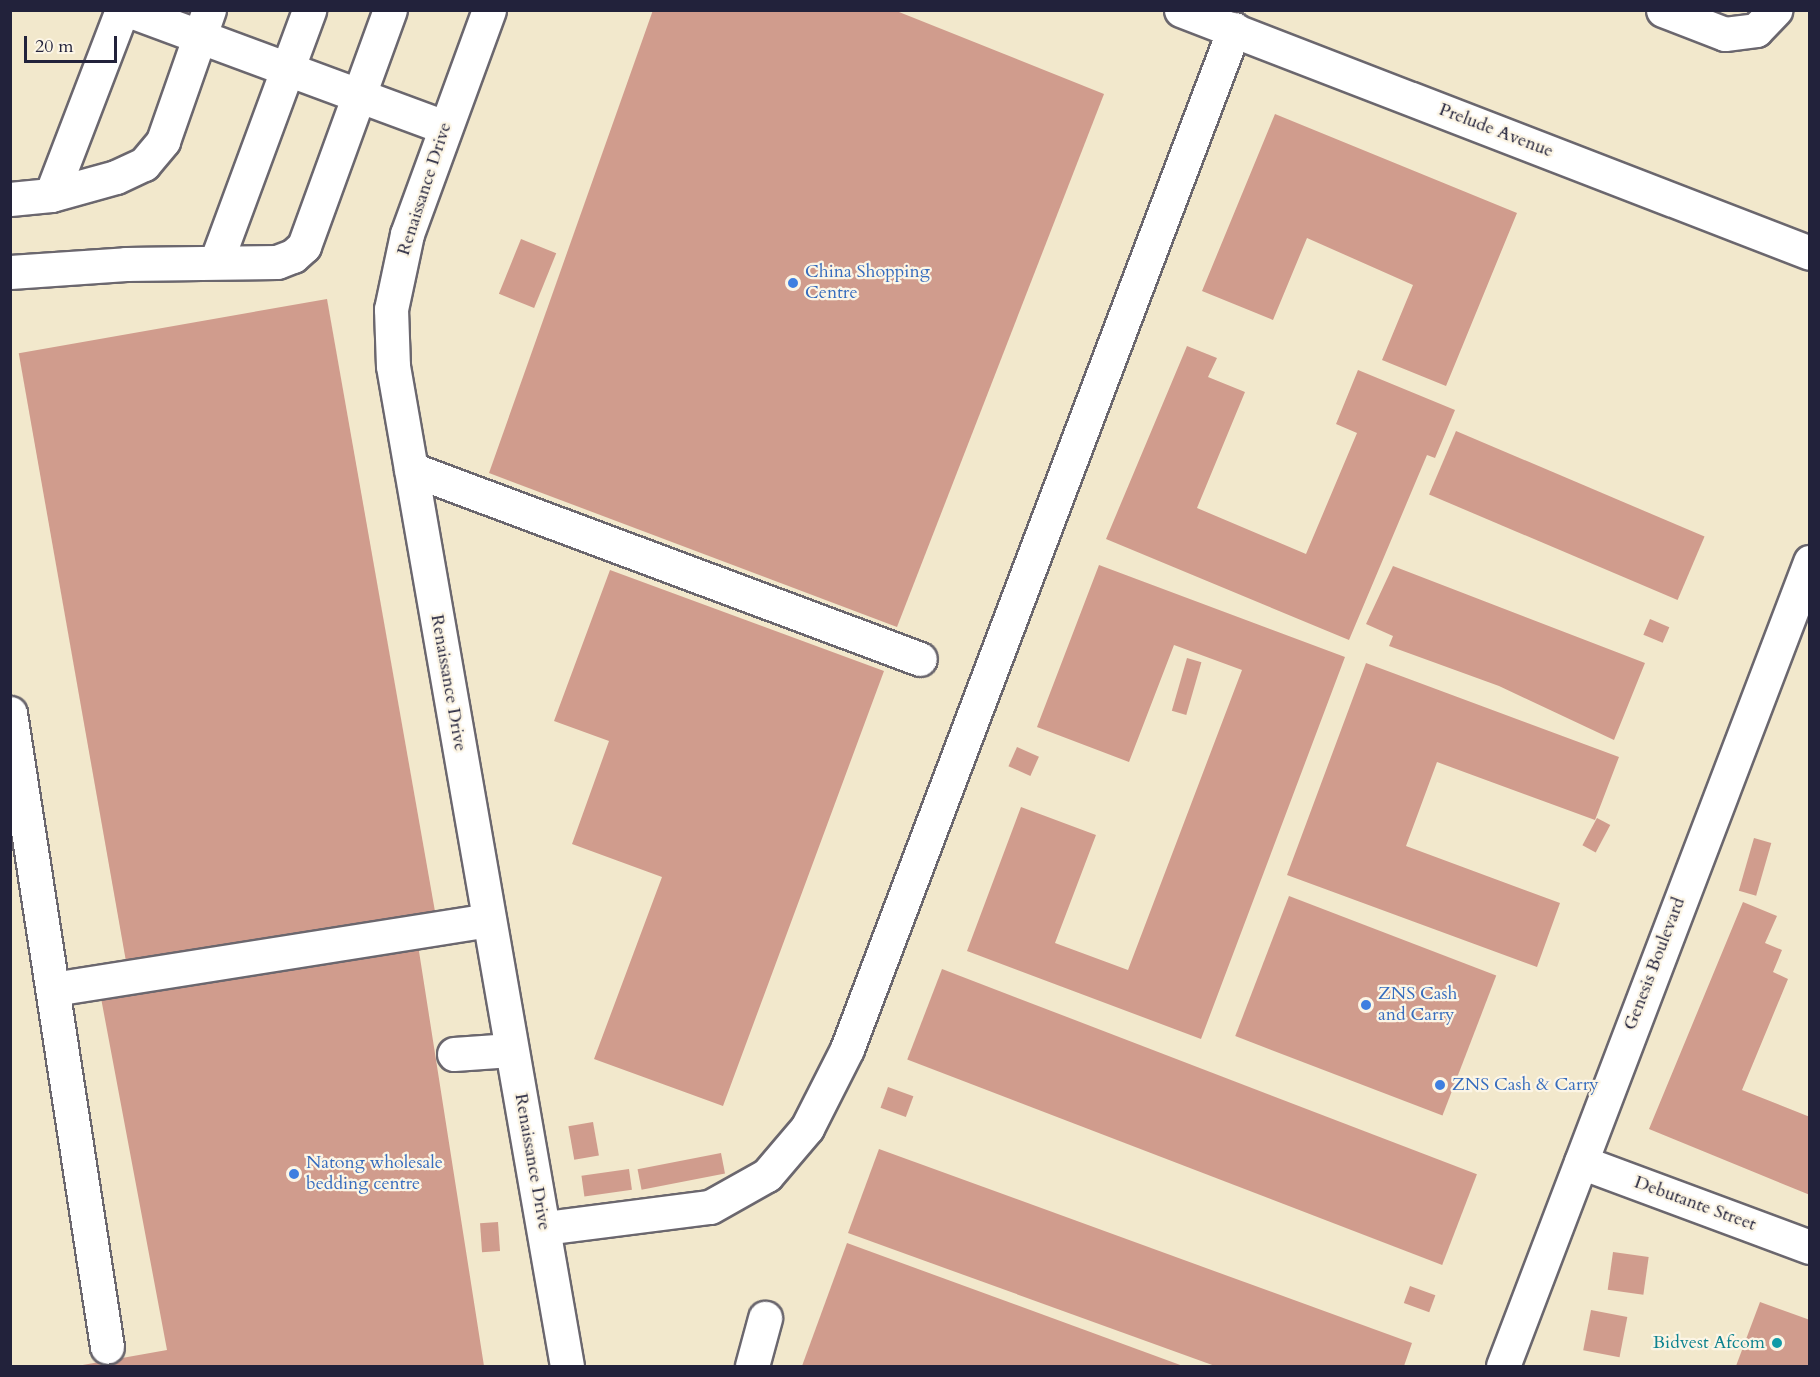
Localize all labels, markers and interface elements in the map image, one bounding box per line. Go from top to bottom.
scale bar [27,24,120,62]
text: 20 m [35,34,74,59]
street label: Prelude Avenue [1436,99,1556,163]
street label: Renaissance Drive [393,120,457,258]
place label: China Shopping Centre [805,262,930,304]
marker: China Shopping Centre [786,276,800,290]
street label: Renaissance Drive [425,613,471,753]
street label: Genesis Boulevard [1620,895,1690,1033]
place label: ZNS Cash and Carry [1378,984,1457,1026]
marker: ZNS Cash and Carry [1359,998,1373,1012]
place label: ZNS Cash & Carry [1452,1074,1599,1096]
marker: ZNS Cash & Carry [1433,1078,1447,1092]
street label: Renaissance Drive [509,1092,555,1232]
place label: Natong wholesale bedding centre [306,1153,443,1196]
marker: Natong wholesale bedding centre [287,1167,301,1181]
street label: Debutante Street [1631,1172,1759,1236]
place label: Bidvest Afcom [1653,1332,1765,1354]
marker: Bidvest Afcom [1770,1336,1784,1350]

